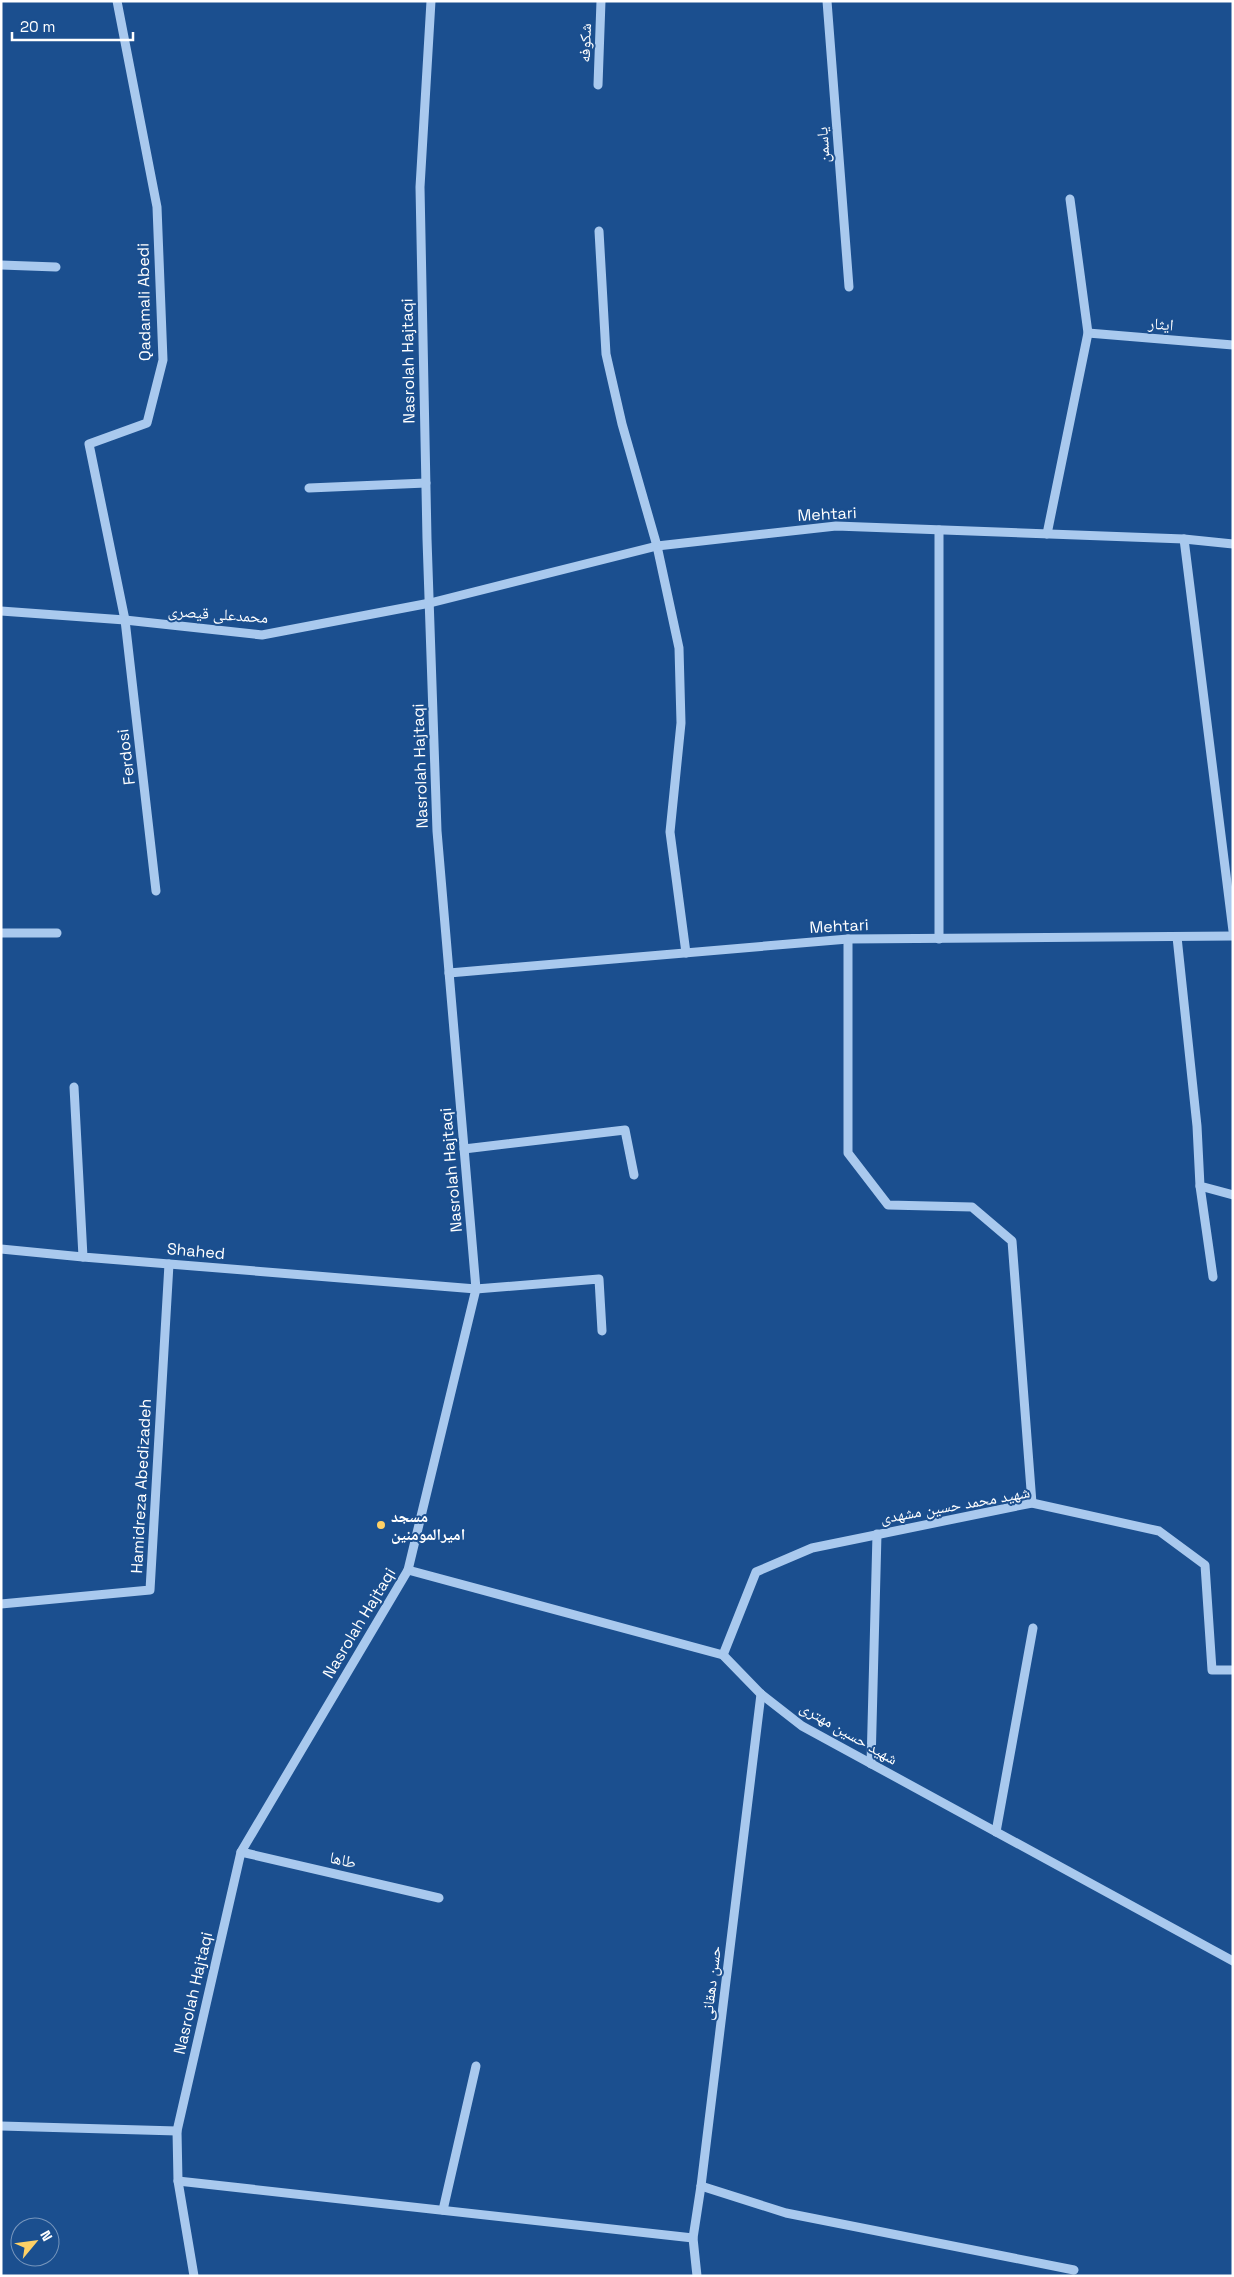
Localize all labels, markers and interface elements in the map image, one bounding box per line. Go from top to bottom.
scale bar [12,10,134,42]
text: 20 m [20,17,55,36]
street label: شکوفه [574,23,596,63]
street label: یاسمن [811,126,835,164]
street label: Qadamali Abedi [132,243,156,361]
street label: Nasrolah Hajtaqi [396,298,420,424]
street label: ایثار [1146,312,1175,336]
street label: Mehtari [797,502,857,526]
street label: محمدعلی قیصری [167,600,269,628]
street label: Nasrolah Hajtaqi [407,703,433,829]
street label: Ferdosi [112,728,140,786]
street label: Mehtari [809,914,869,938]
street label: Nasrolah Hajtaqi [435,1107,467,1233]
street label: Shahed [166,1238,226,1264]
street label: Hamidreza Abedizadeh [126,1398,156,1574]
street label: شهید محمد حسین مشهدی [878,1481,1032,1529]
place label: مسجد امیرالمومنین [391,1506,465,1545]
marker: مسجد امیرالمومنین [375,1519,387,1531]
street label: Nasrolah Hajtaqi [318,1564,400,1682]
street label: شهید حسین مهتری [796,1697,902,1769]
street label: طاها [328,1847,358,1873]
street label: Nasrolah Hajtaqi [169,1930,217,2056]
street label: حسن دهقانی [696,1945,726,2021]
north arrow [10,2217,60,2267]
text: N [36,2227,57,2244]

